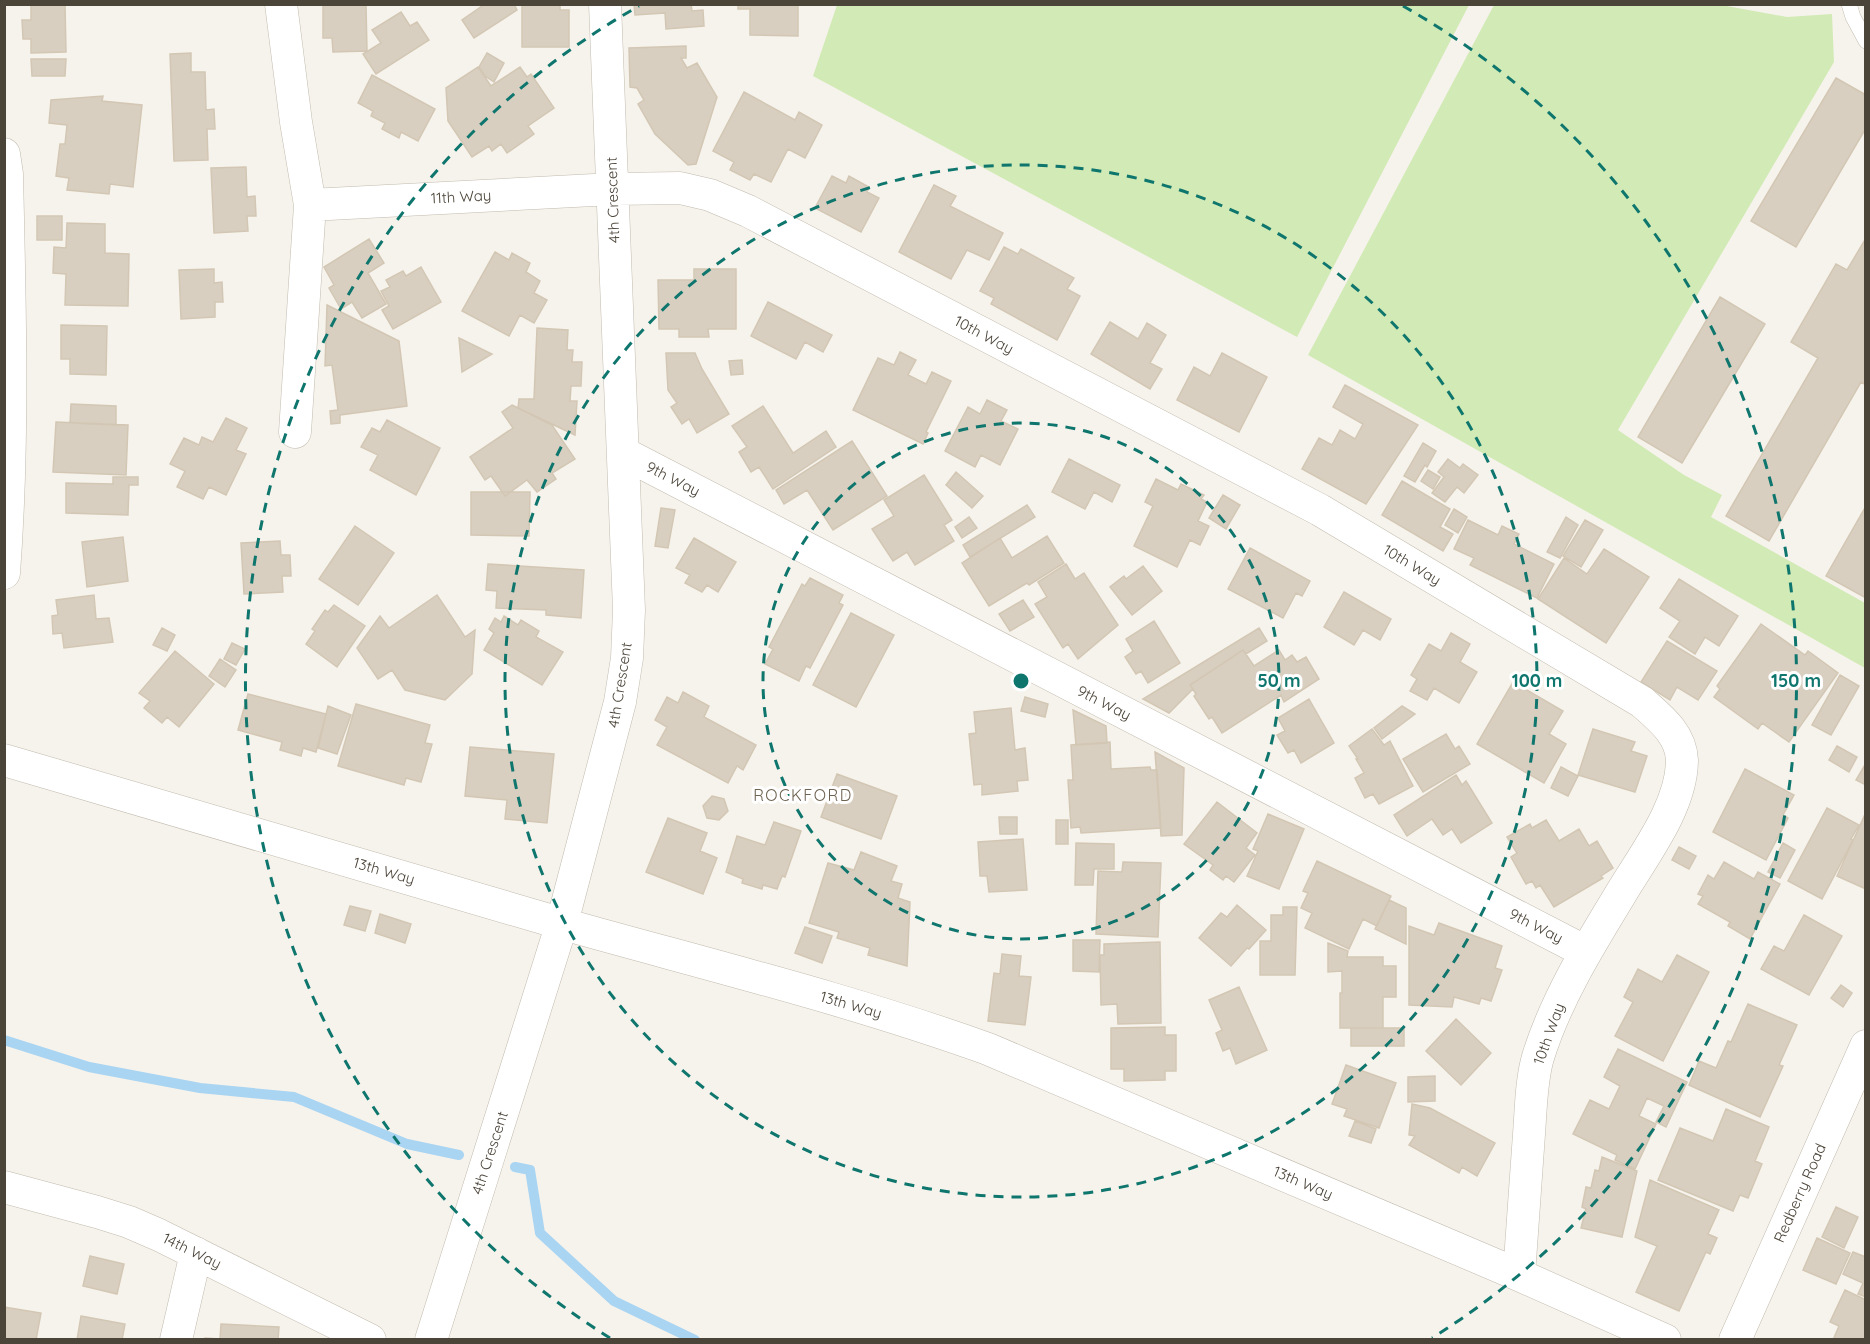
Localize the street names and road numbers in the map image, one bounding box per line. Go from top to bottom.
street label: 4th Crescent [601,157,624,244]
street label: 11th Way [430,185,492,208]
street label: 10th Way [951,311,1017,358]
street label: 9th Way [643,457,703,500]
street label: 10th Way [1380,540,1445,589]
street label: 4th Crescent [603,641,636,729]
street label: 9th Way [1074,681,1134,724]
street label: 13th Way [351,853,417,888]
street label: 9th Way [1506,904,1566,947]
street label: 13th Way [818,987,884,1022]
street label: 10th Way [1529,1000,1568,1067]
street label: 4th Crescent [467,1109,512,1197]
street label: Redberry Road [1769,1140,1830,1245]
street label: 13th Way [1270,1161,1336,1204]
street label: 14th Way [160,1228,225,1273]

